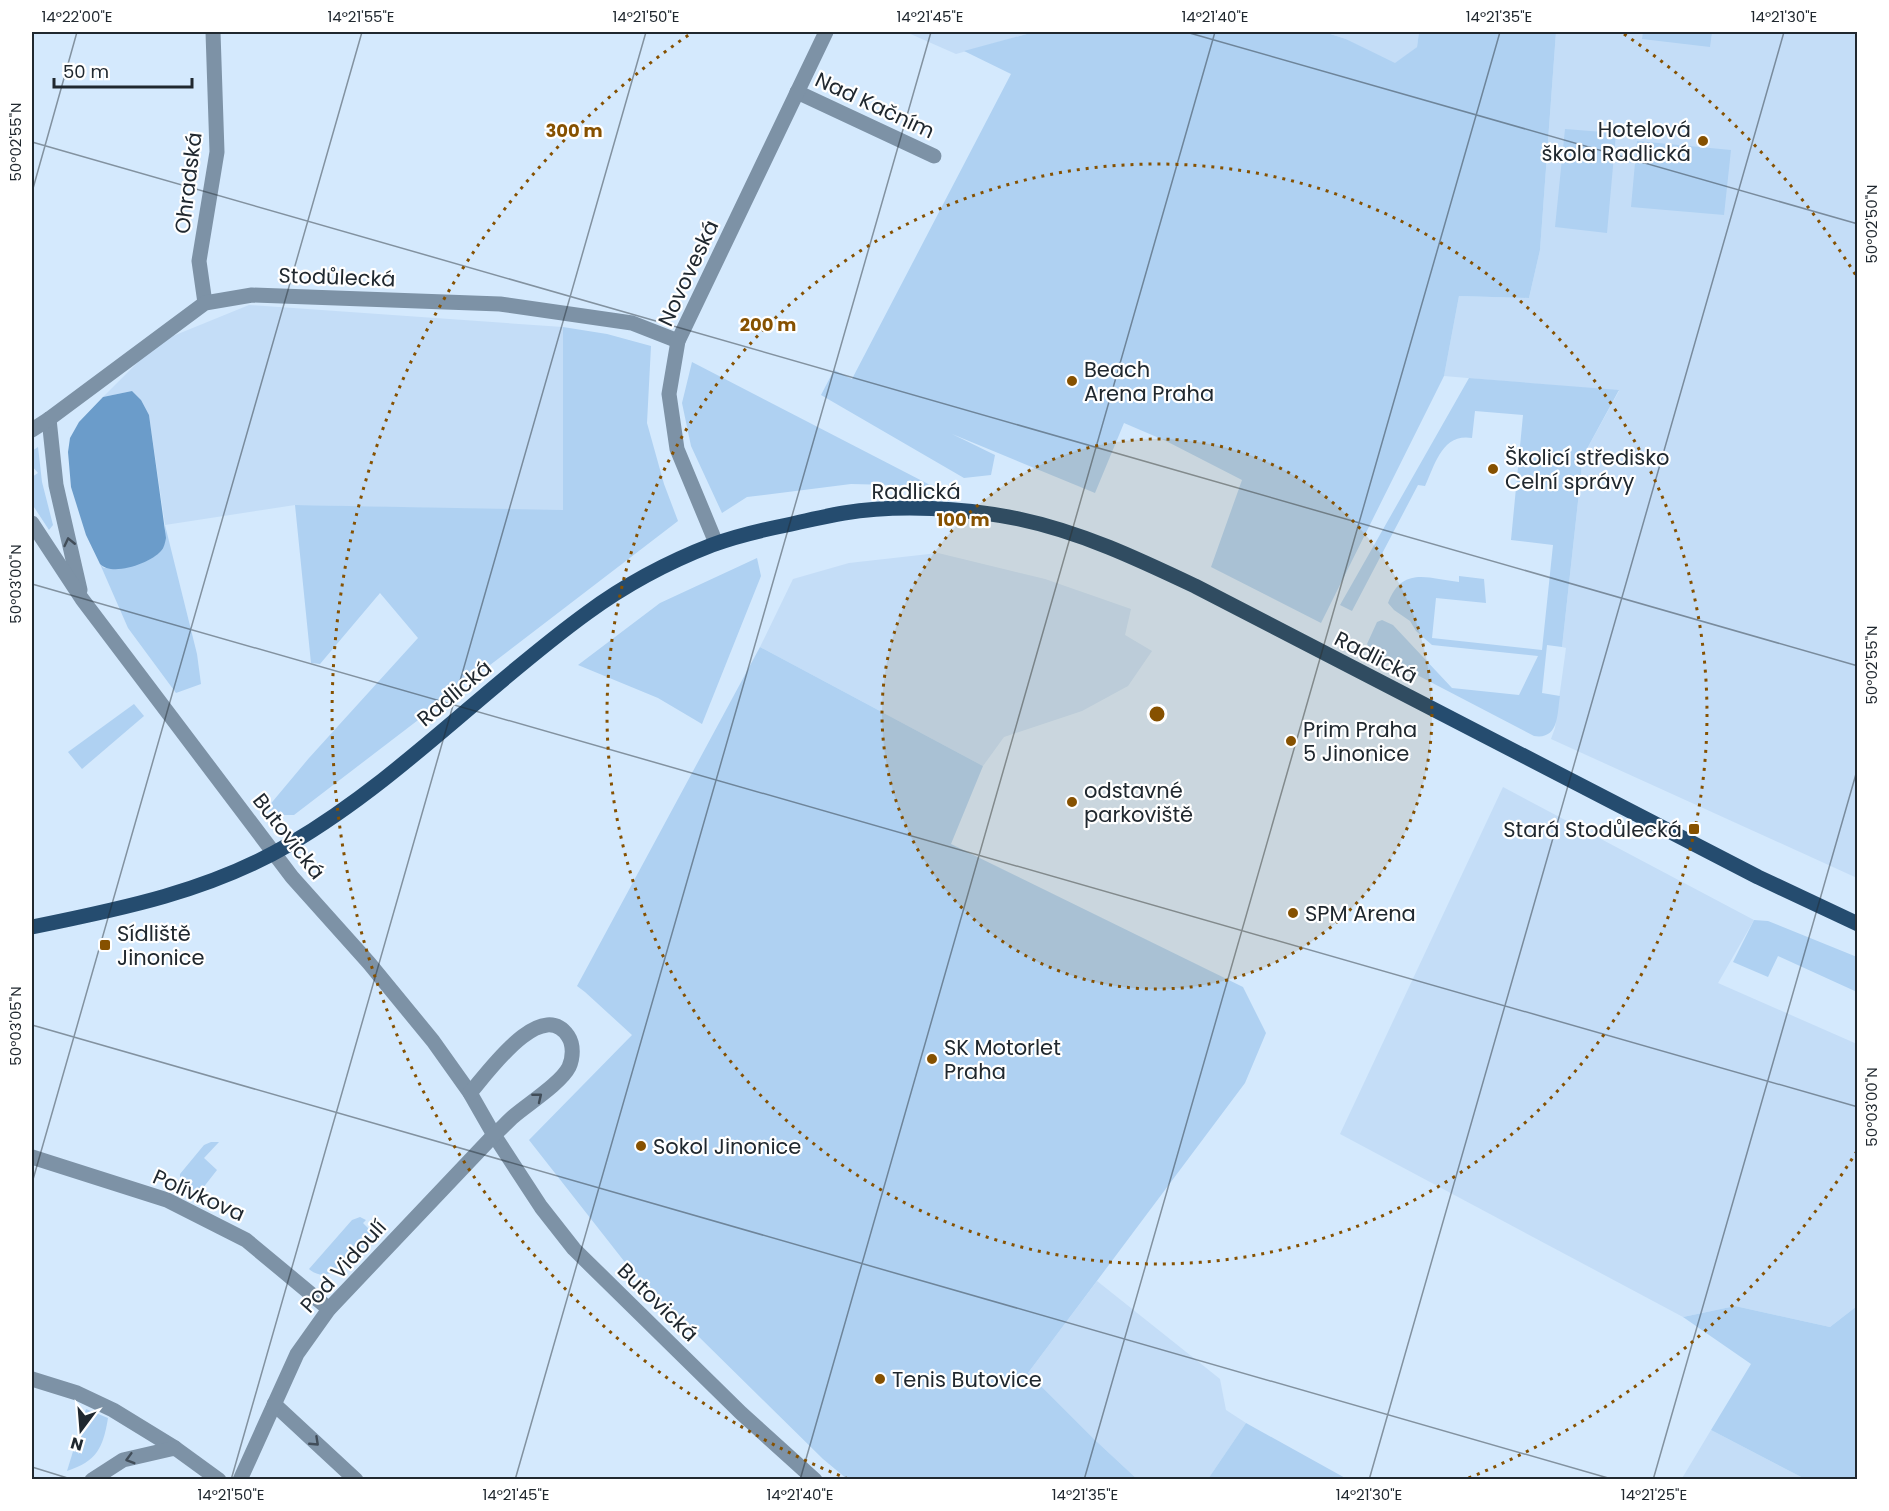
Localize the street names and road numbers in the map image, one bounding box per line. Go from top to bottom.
street label: Nad Kačním [811,65,939,145]
street label: Ohradská [167,131,209,235]
street label: Novoveská [651,215,725,331]
street label: Stodůlecká [278,260,396,294]
street label: Radlická [871,477,961,506]
street label: Radlická [1330,624,1422,690]
street label: Radlická [410,653,498,733]
street label: Butovická [246,787,332,885]
street label: Polívkova [148,1162,250,1228]
street label: Pod Vidoulí [293,1213,393,1319]
street label: Butovická [611,1256,705,1348]

